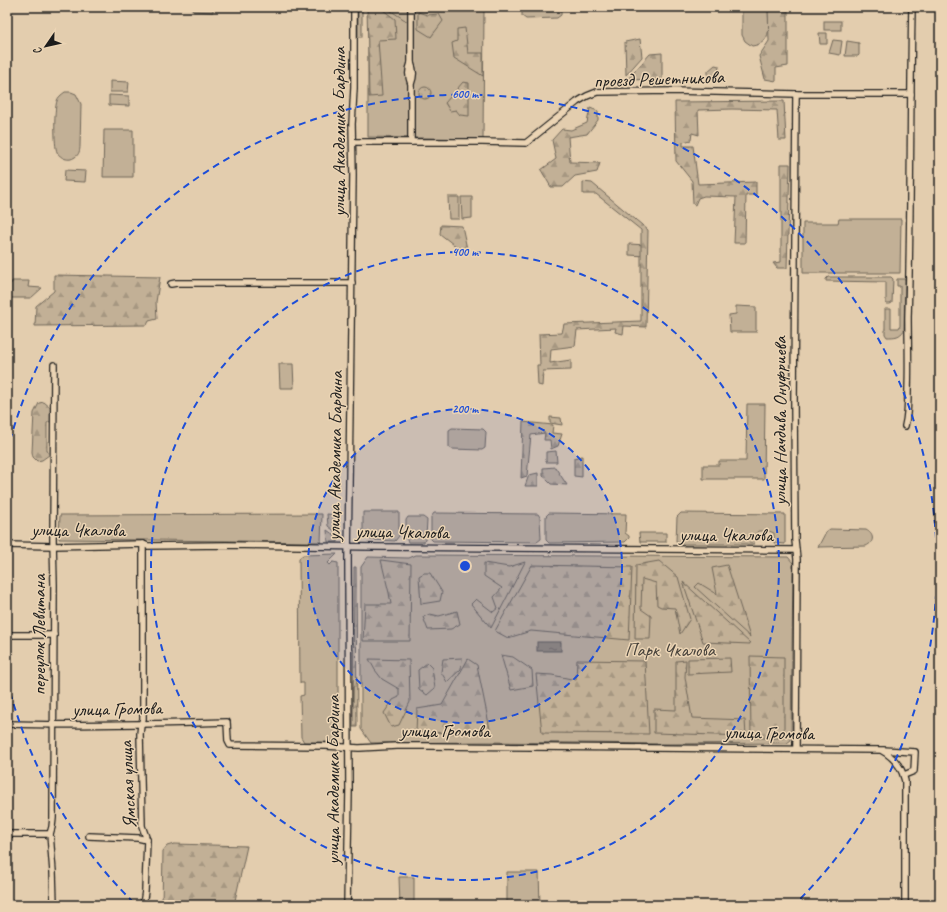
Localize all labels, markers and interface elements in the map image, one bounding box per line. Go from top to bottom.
north arrow [26,26,66,66]
text: С [30,44,45,58]
street label: улица Академика Бардина [327,45,351,218]
street label: проезд Решетникова [593,65,726,93]
text: 600 m [452,86,479,102]
text: 400 m [452,244,479,260]
street label: улица Начдива Онуфриева [768,335,792,506]
street label: улица Академика Бардина [322,369,349,542]
text: 200 m [452,401,479,417]
street label: улица Чкалова [30,518,127,542]
street label: улица Чкалова [354,519,451,545]
street label: улица Чкалова [678,523,775,547]
centre of rings [458,559,472,573]
street label: переулок Левитана [27,573,51,696]
park label: Парк Чкалова [625,638,717,662]
street label: улица Академика Бардина [321,693,345,866]
street label: улица Громова [71,696,164,722]
street label: улица Громова [399,719,492,743]
street label: улица Громова [723,720,816,746]
street label: Ямская улица [114,739,142,829]

